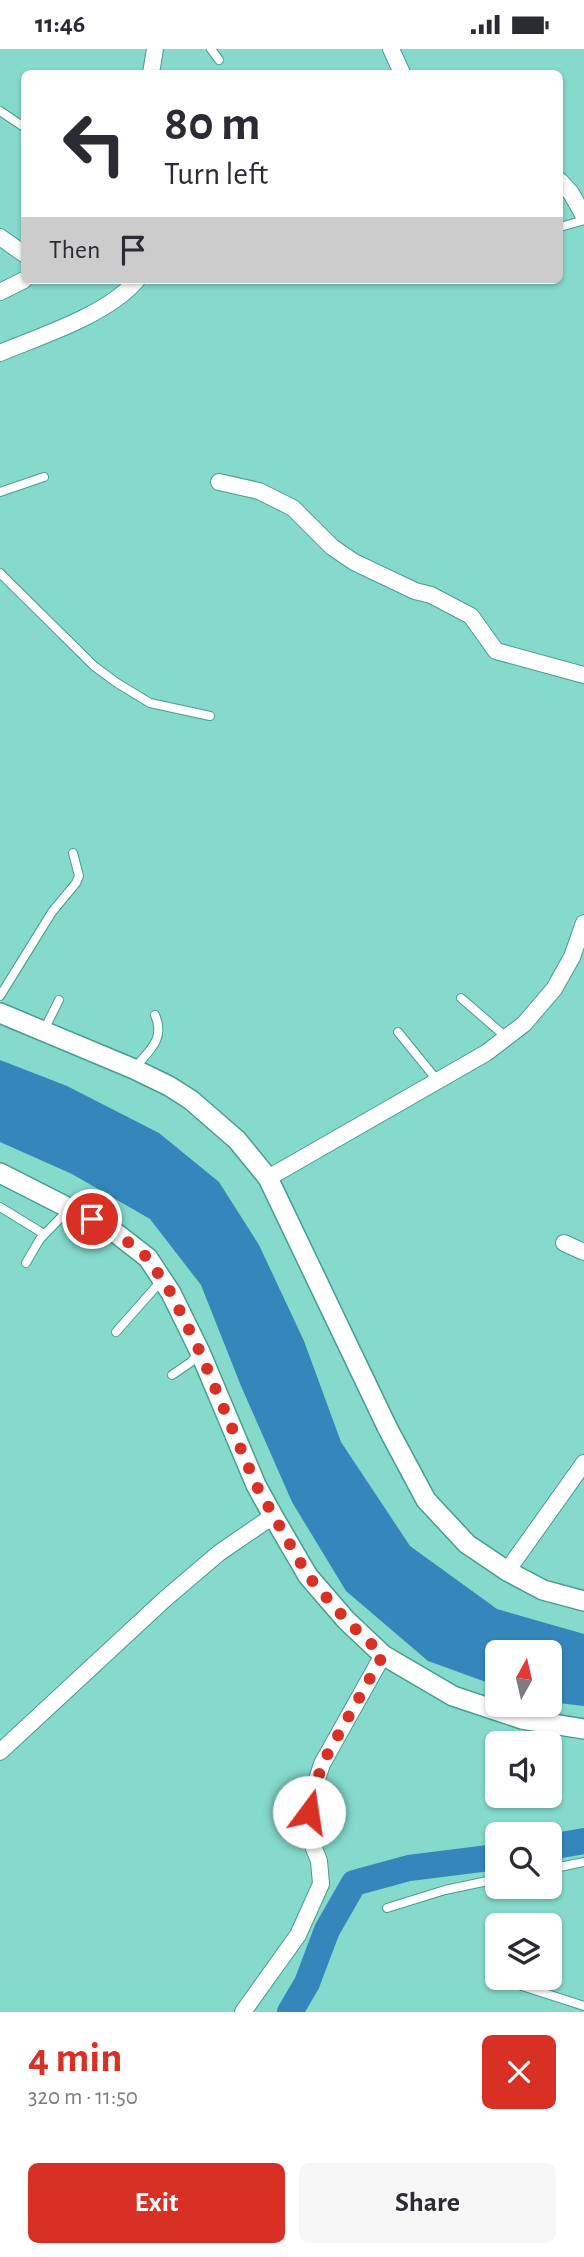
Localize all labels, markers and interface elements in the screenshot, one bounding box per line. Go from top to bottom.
text: 11:46 [35,11,85,37]
icon: left [49,98,140,189]
text: 80 m [164,100,261,149]
text: Turn left [164,158,268,190]
icon: arrive [114,231,152,269]
text: Then [49,237,100,263]
pin [62,1189,122,1249]
icon: arrive [73,1200,111,1238]
north arrow [485,1640,562,1717]
map controls [485,1640,562,1990]
button: sound [485,1731,562,1808]
position arrow [272,1775,346,1849]
button: search [485,1822,562,1899]
button: layers [485,1913,562,1990]
button: close [482,2035,556,2109]
text: 4 min [28,2037,123,2079]
text: 320 m · 11:50 [28,2086,138,2109]
button: Exit [28,2163,285,2243]
button: Share [299,2163,556,2243]

